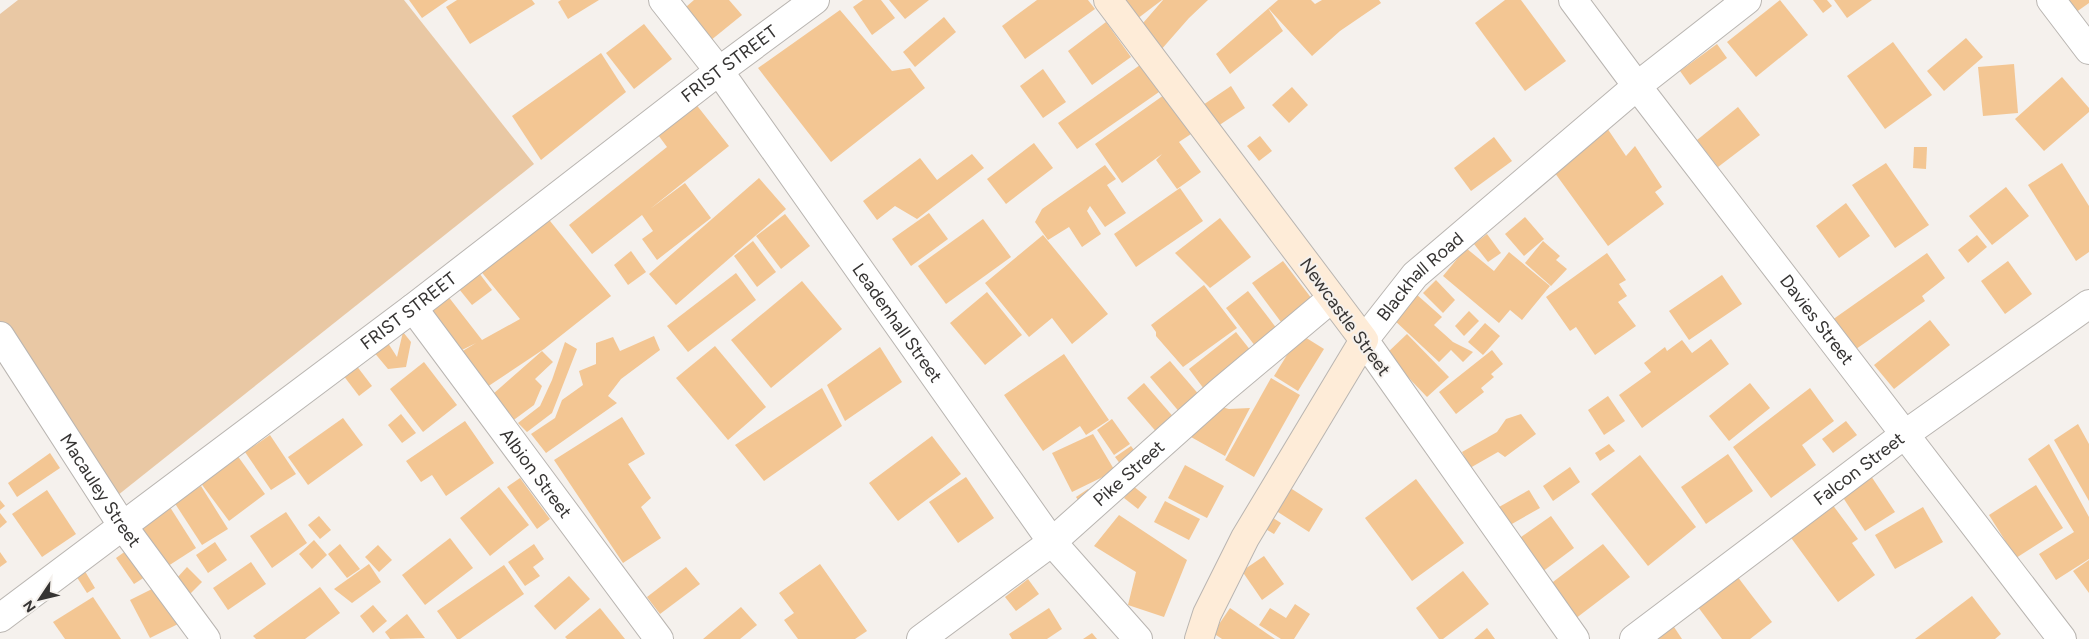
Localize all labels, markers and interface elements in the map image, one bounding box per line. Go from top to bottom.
street label: FRIST STREET [677,20,782,107]
street label: Blackhall Road [1372,228,1468,325]
street label: Newcastle Street [1295,254,1395,380]
street label: Leadenhall Street [847,259,947,387]
street label: FRIST STREET [356,267,461,355]
street label: Davies Street [1775,270,1858,369]
street label: Albion Street [495,424,577,523]
street label: Falcon Street [1809,428,1909,510]
street label: Macauley Street [55,429,146,552]
street label: Pike Street [1089,436,1169,511]
north arrow [15,574,65,624]
text: N [20,597,40,615]

